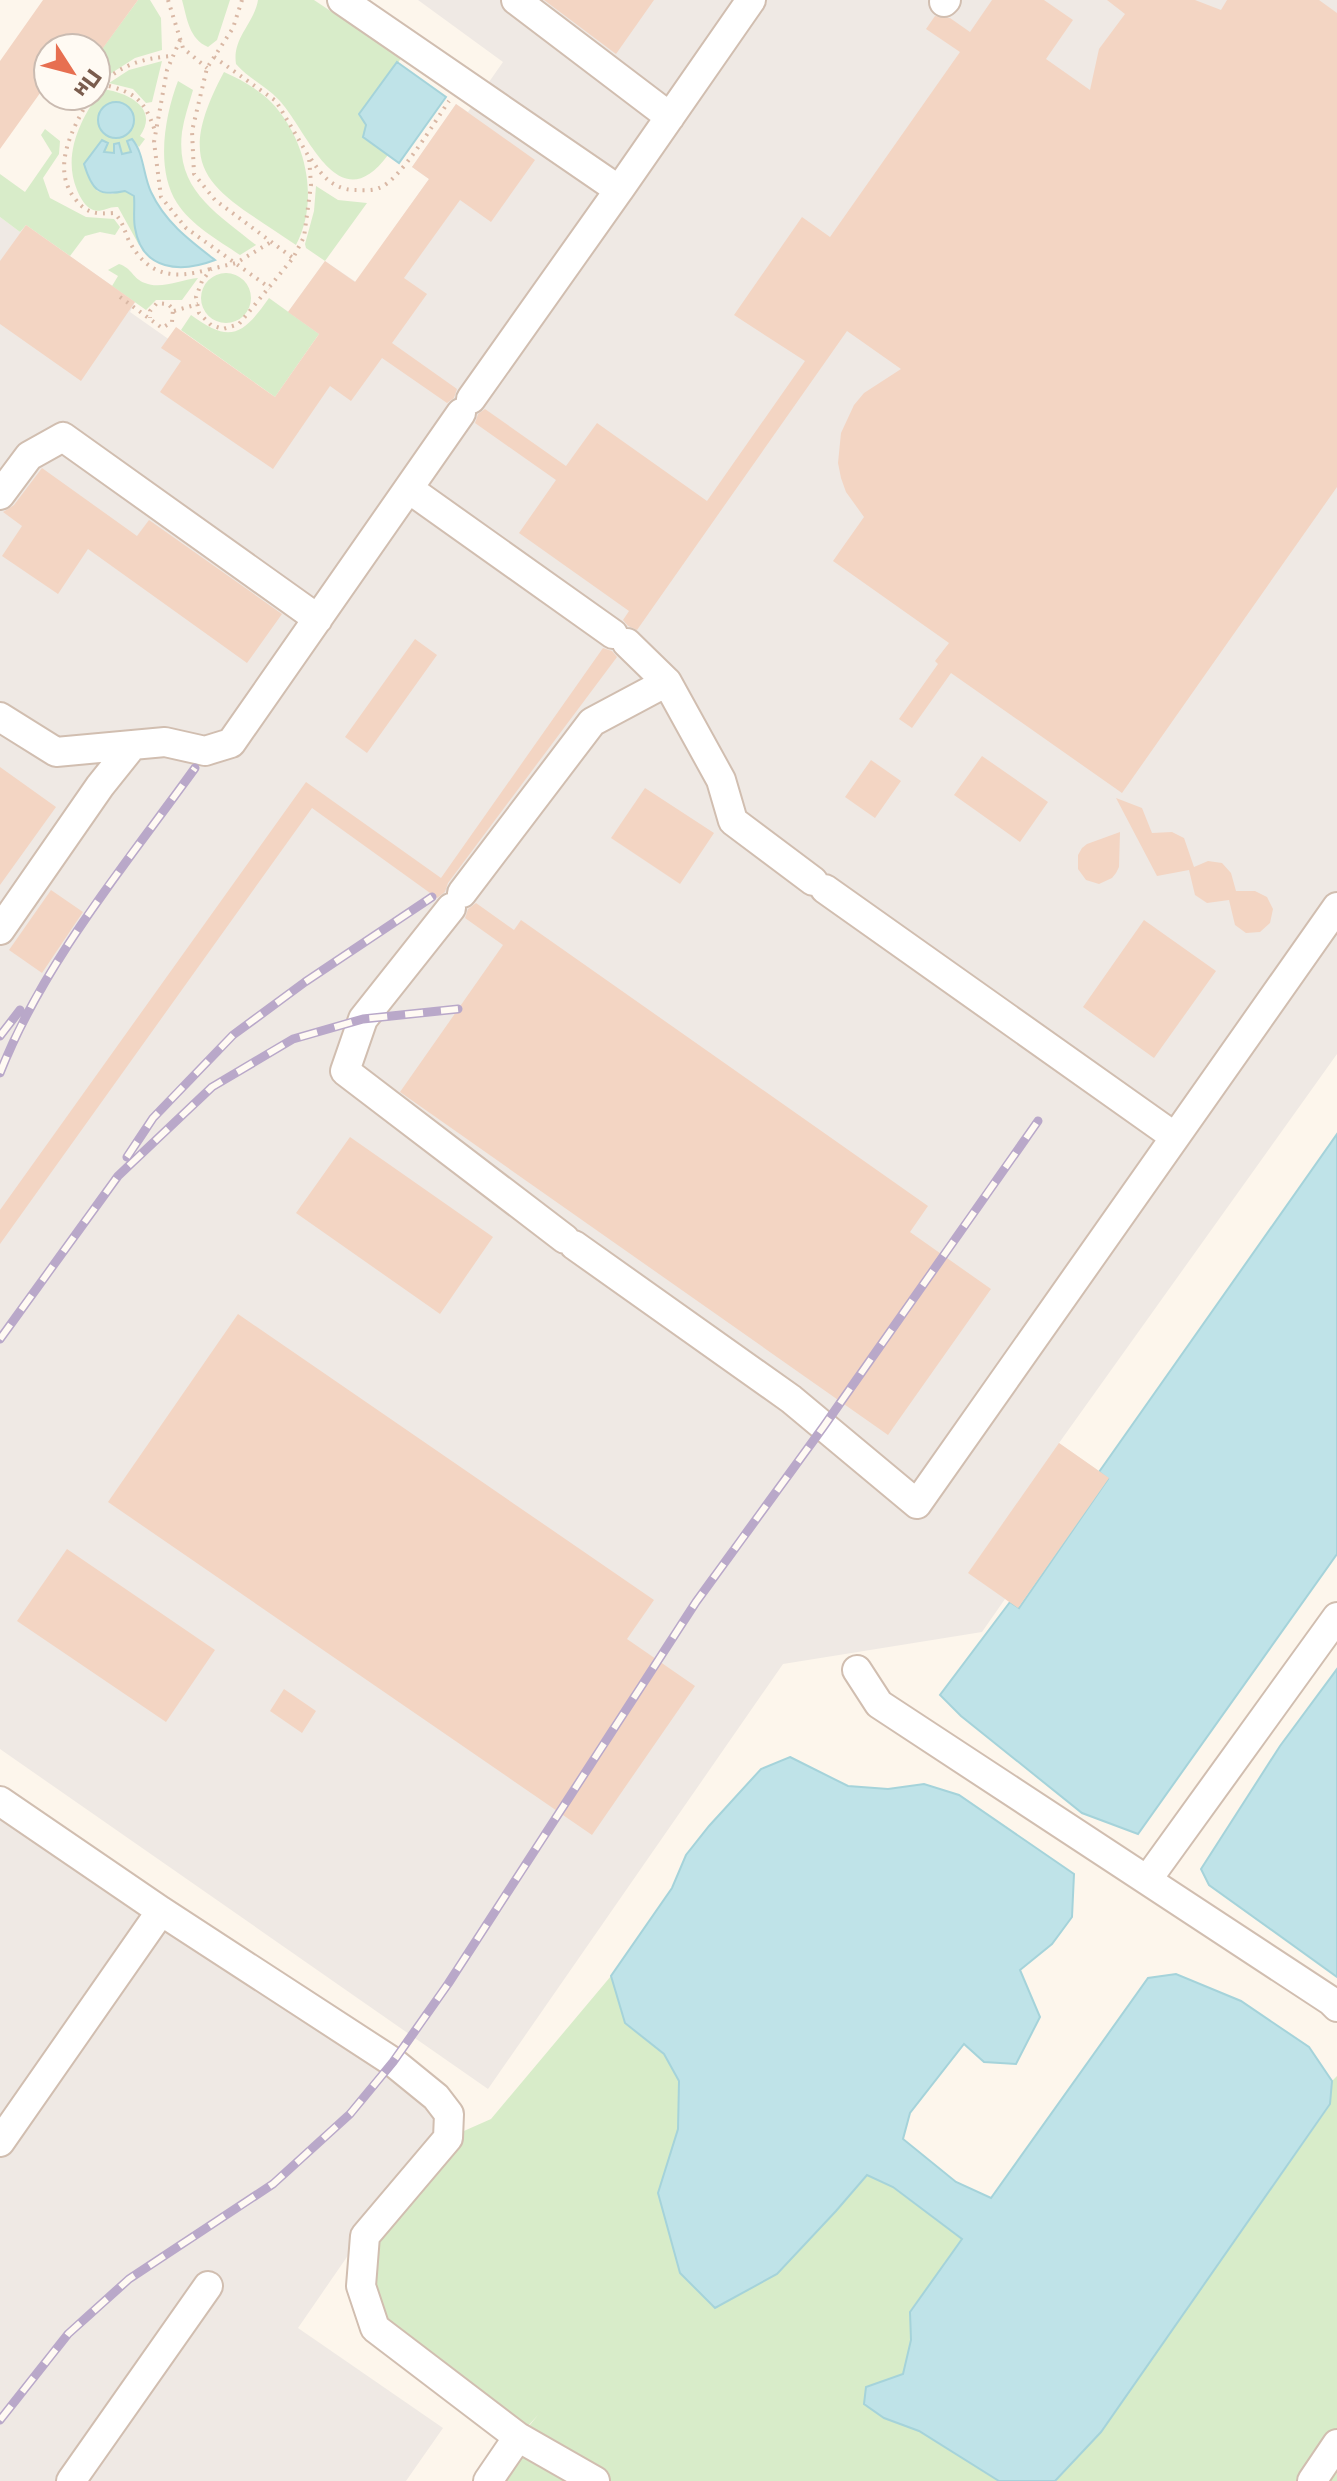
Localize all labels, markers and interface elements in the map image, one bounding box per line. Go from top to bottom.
north arrow [32,32,112,112]
text: Пн [69,64,108,104]

